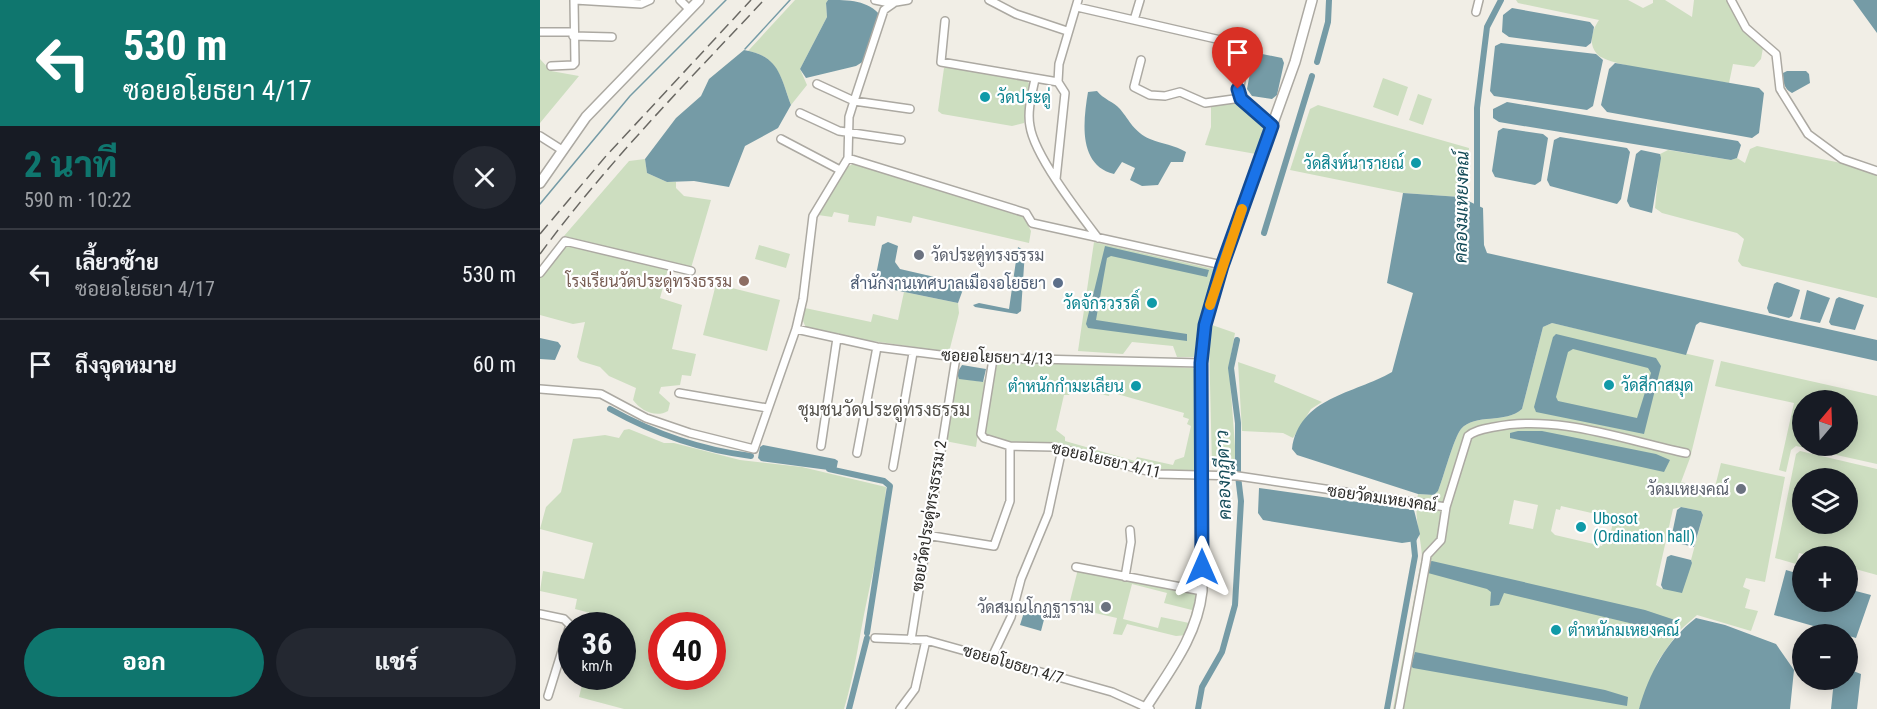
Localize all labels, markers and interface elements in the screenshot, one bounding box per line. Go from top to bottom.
text: 530 m [123,21,228,70]
icon: left [24,24,102,102]
pin [1212,27,1263,89]
icon: arrive [1221,36,1254,69]
text: ซอยอโยธยา 4/17 [123,75,312,107]
place label: วัดประดู่ [997,87,1051,109]
marker: วัดประดู่ [978,90,992,104]
text: 2 นาที [24,144,117,186]
button: close [453,146,516,209]
water label: คลองมเหยงคณ์ [1448,148,1473,263]
place label: วัดสิงห์นารายณ์ [1304,151,1404,173]
marker: วัดสิงห์นารายณ์ [1409,156,1423,170]
text: 590 m · 10:22 [24,188,131,212]
place label: วัดประดู่ทรงธรรม [931,245,1044,267]
marker: วัดประดู่ทรงธรรม [912,248,926,262]
text: เลี้ยวซ้าย [75,250,159,275]
icon: left [24,258,57,291]
text: 530 m [462,262,516,287]
place label: โรงเรียนวัดประดู่ทรงธรรม [564,270,732,293]
place label: สำนักงานเทศบาลเมืองอโยธยา [850,272,1046,293]
marker: โรงเรียนวัดประดู่ทรงธรรม [737,274,751,288]
marker: สำนักงานเทศบาลเมืองอโยธยา [1051,276,1065,290]
text: ซอยอโยธยา 4/17 [75,277,215,301]
place label: วัดจักรวรรดิ์ [1063,288,1140,313]
marker: วัดจักรวรรดิ์ [1145,296,1159,310]
street label: ซอยอโยธยา 4/13 [941,344,1053,368]
icon: arrive [24,348,57,381]
text: 60 m [473,352,516,377]
text: ถึงจุดหมาย [75,353,177,378]
place label: วัดสีกาสมุด [1621,374,1694,397]
place label: ตำหนักกำมะเลียน [1008,375,1124,396]
marker: วัดสีกาสมุด [1602,378,1616,392]
marker: ตำหนักกำมะเลียน [1129,379,1143,393]
north arrow [1792,390,1858,456]
map controls [1792,390,1858,690]
district label: ชุมชนวัดประดู่ทรงธรรม [798,398,970,423]
water label: คลองกุฎีดาว [1209,430,1237,520]
street label: ซอยอโยธยา 4/11 [1049,436,1163,482]
street label: ซอยวัดประดู่ทรงธรรม 2 [907,439,952,594]
button: layers [1792,468,1858,534]
place label: วัดมเหยงคณ์ [1647,477,1729,499]
street label: ซอยวัดมเหยงคณ์ [1326,478,1438,515]
marker: วัดมเหยงคณ์ [1734,482,1748,496]
place label: Ubosot (Ordination hall) [1593,509,1695,546]
marker: Ubosot (Ordination hall) [1574,520,1588,534]
position arrow [1170,535,1234,599]
button: + [1792,546,1858,612]
place label: วัดสมณโกฏฐาราม [977,596,1094,618]
marker: วัดสมณโกฏฐาราม [1099,600,1113,614]
speed limit sign: 40 [648,612,726,690]
place label: ตำหนักมเหยงคณ์ [1568,618,1679,640]
marker: ตำหนักมเหยงคณ์ [1549,623,1563,637]
button: − [1792,624,1858,690]
text: 36 [582,626,612,661]
button: ออก [24,628,264,697]
button: แชร์ [276,628,516,697]
street label: ซอยอโยธยา 4/7 [960,639,1066,687]
text: km/h [582,657,612,675]

